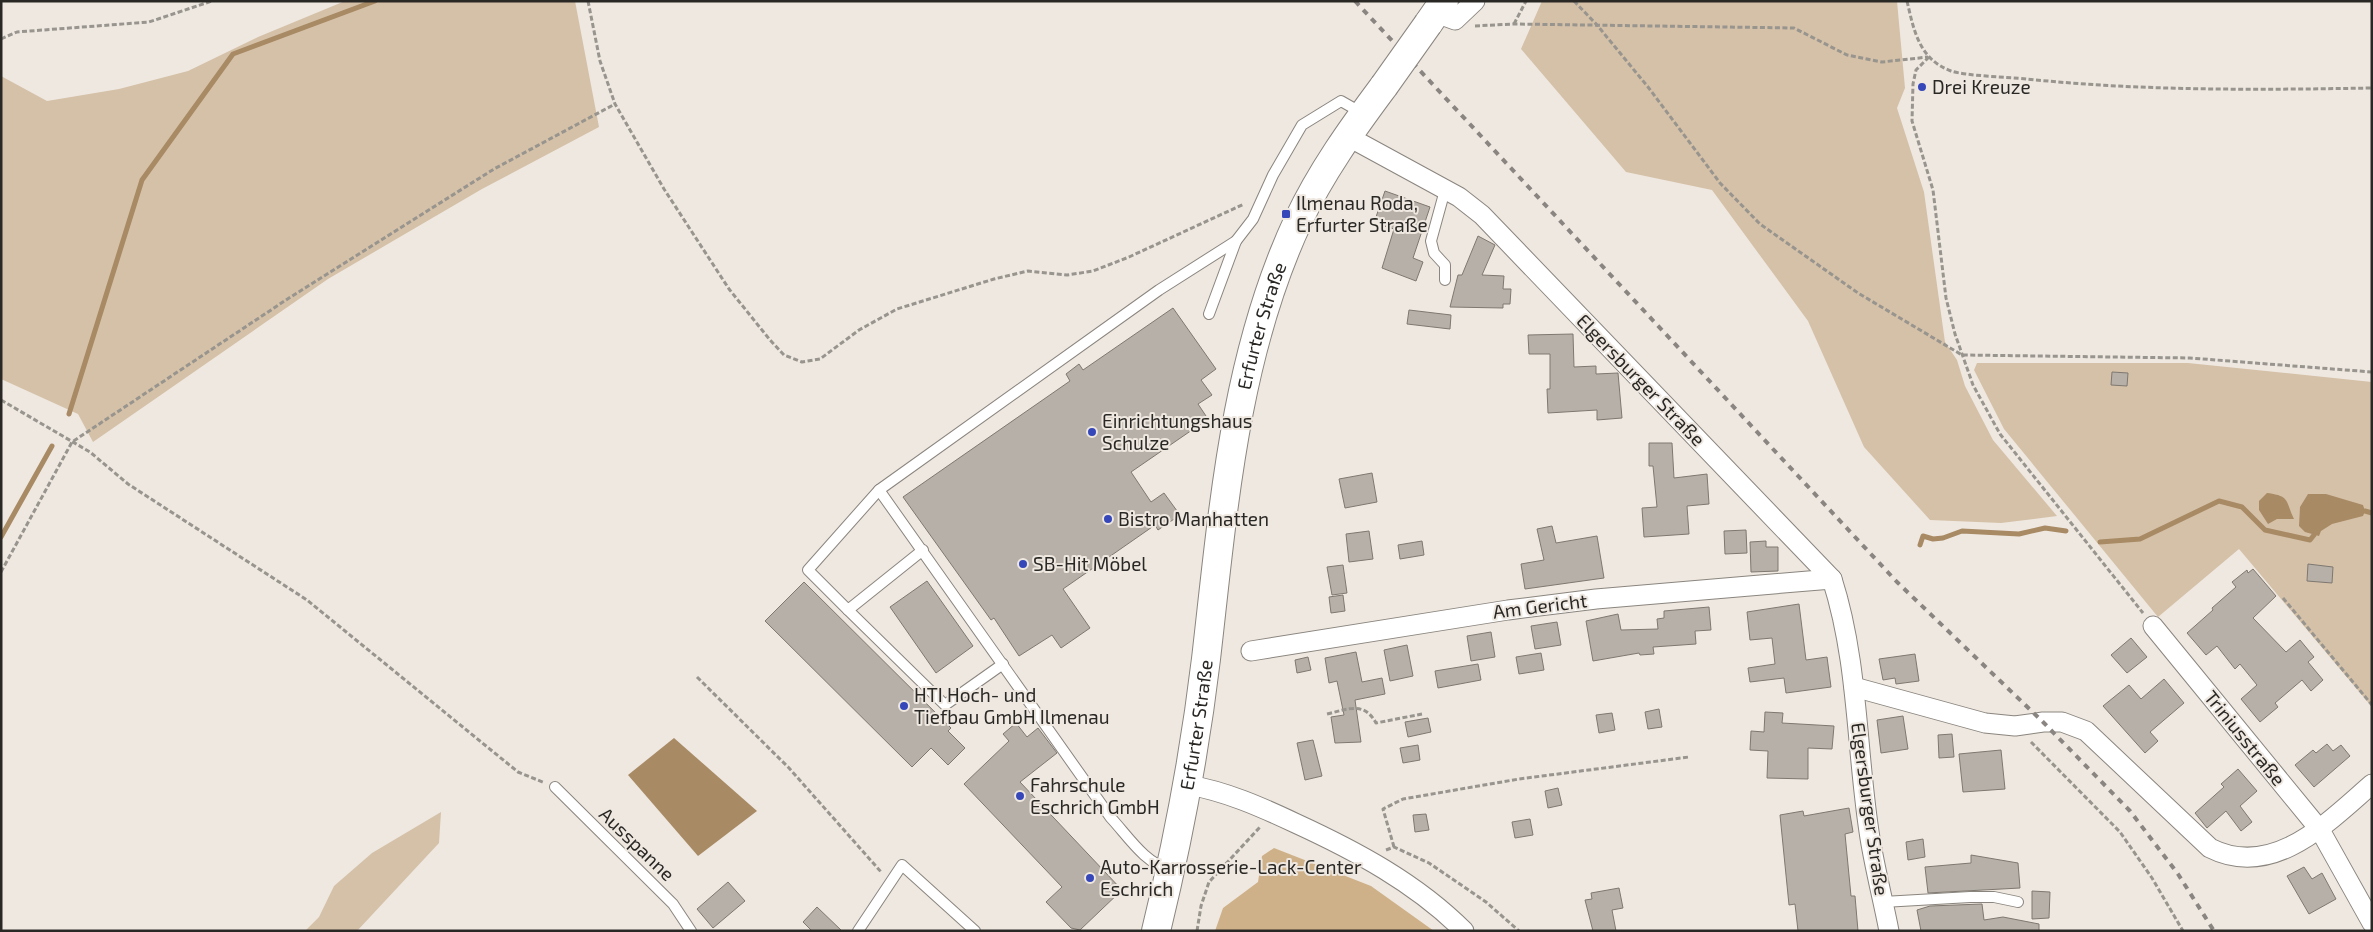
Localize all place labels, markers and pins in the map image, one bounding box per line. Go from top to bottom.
place label: Drei Kreuze [1932,75,2031,98]
marker: Drei Kreuze [1916,81,1928,93]
place label: Ilmenau Roda, Erfurter Straße [1296,191,1428,236]
marker: Ilmenau Roda, Erfurter Straße [1280,208,1292,220]
place label: Einrichtungshaus Schulze [1102,409,1252,454]
marker: Einrichtungshaus Schulze [1086,426,1098,438]
place label: Bistro Manhatten [1118,507,1269,530]
marker: Bistro Manhatten [1102,513,1114,525]
place label: SB-Hit Möbel [1033,552,1147,575]
marker: SB-Hit Möbel [1017,558,1029,570]
place label: HTI Hoch- und Tiefbau GmbH Ilmenau [914,683,1110,728]
marker: HTI Hoch- und Tiefbau GmbH Ilmenau [898,700,910,712]
place label: Fahrschule Eschrich GmbH [1030,773,1160,818]
marker: Fahrschule Eschrich GmbH [1014,790,1026,802]
place label: Auto-Karrosserie-Lack-Center Eschrich [1100,855,1362,900]
marker: Auto-Karrosserie-Lack-Center Eschrich [1084,872,1096,884]

